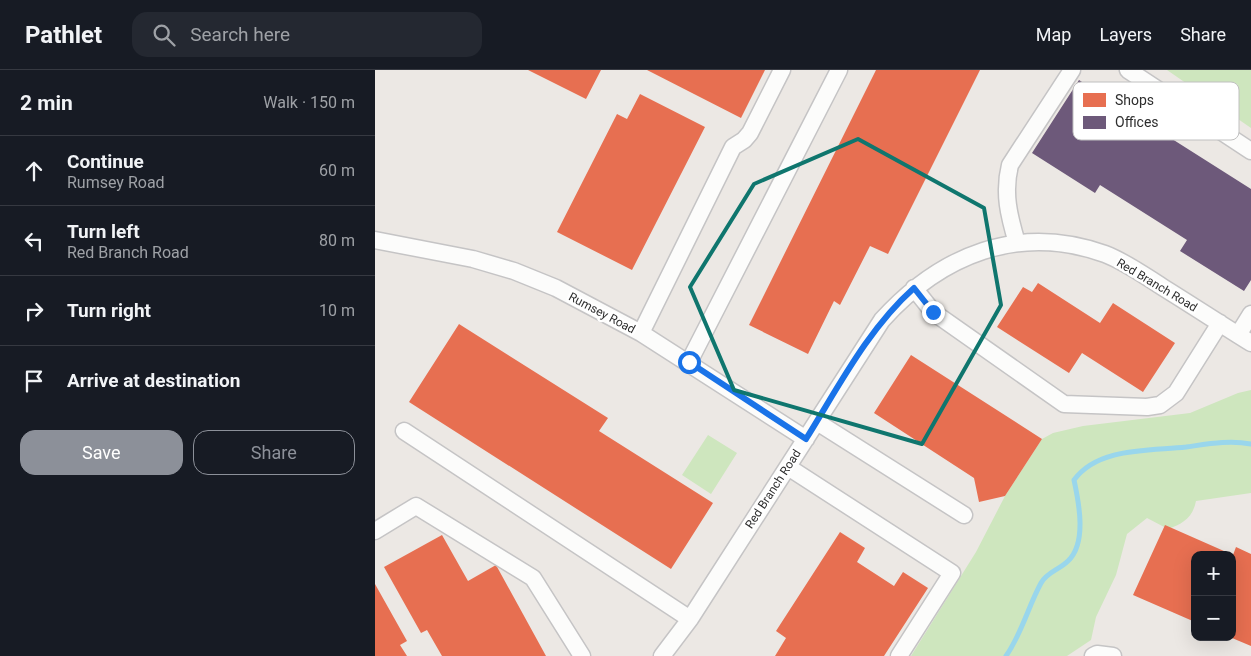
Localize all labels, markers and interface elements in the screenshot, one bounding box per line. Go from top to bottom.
search box [132,12,482,57]
text: Pathlet [25,21,102,49]
icon: search [150,21,178,49]
text: Search here [190,23,290,46]
text: Map [1036,24,1071,45]
text: Layers [1099,24,1152,45]
text: Share [1180,24,1226,45]
legend [1073,82,1239,140]
text: 2 min [20,91,73,115]
text: Shops [1115,92,1154,108]
text: Walk · 150 m [263,93,355,112]
text: Offices [1115,114,1159,130]
text: Continue [67,150,144,173]
icon: ahead [20,157,48,185]
text: 60 m [319,161,355,180]
text: Rumsey Road [67,173,165,192]
text: Turn left [67,220,140,243]
icon: left [20,227,48,255]
text: 80 m [319,231,355,250]
text: Red Branch Road [67,243,189,262]
street label: Red Branch Road [1114,255,1200,315]
street label: Rumsey Road [566,290,638,336]
icon: right [20,297,48,325]
text: Turn right [67,299,151,322]
text: 10 m [319,301,355,320]
route end [922,301,945,324]
route start [678,351,701,374]
icon: arrive [20,367,48,395]
text: Arrive at destination [67,369,240,392]
button: Save [20,430,183,475]
button: Share [193,430,355,475]
street label: Red Branch Road [742,447,804,531]
map controls [1191,551,1236,641]
button: + [1191,551,1236,596]
button: − [1191,596,1236,641]

